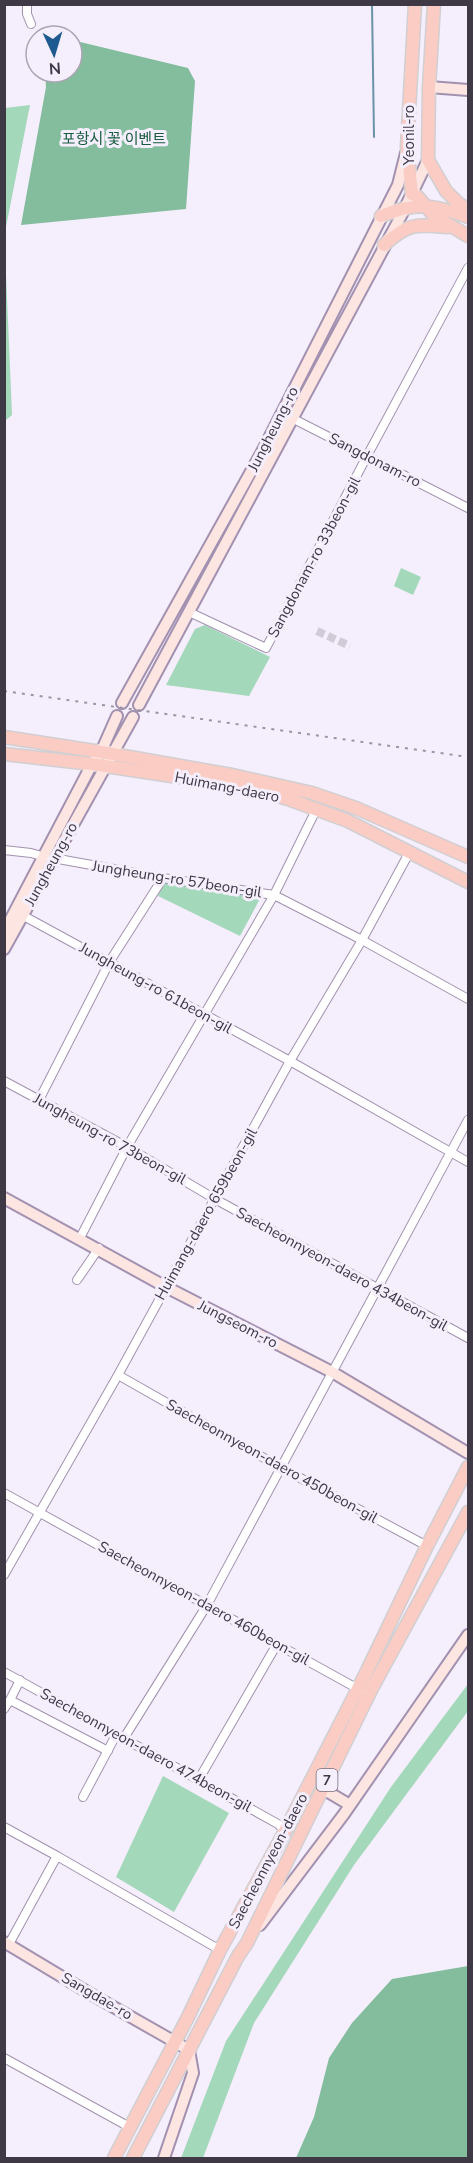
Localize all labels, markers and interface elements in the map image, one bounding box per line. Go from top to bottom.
north arrow [24,24,84,84]
text: N [48,57,62,79]
street label: Yeonil-ro [399,105,419,166]
park label: 포항시 꽃 이벤트 [62,129,166,149]
street label: Jungheung-ro [243,383,303,476]
street label: Sangdonam-ro [326,428,424,492]
street label: Sangdonam-ro 33beon-gil [263,473,365,641]
street label: Huimang-daero [173,767,281,807]
street label: Jungheung-ro [19,819,82,910]
street label: Jungheung-ro 57beon-gil [90,856,264,902]
street label: Jungheung-ro 61beon-gil [75,937,236,1039]
street label: Jungheung-ro 73beon-gil [29,1088,190,1190]
street label: Huimang-daero 659beon-gil [150,1124,262,1304]
street label: Saecheonnyeon-daero 434beon-gil [233,1202,452,1336]
street label: Jungseom-ro [194,1295,281,1353]
street label: Saecheonnyeon-daero 450beon-gil [163,1394,382,1528]
street label: Saecheonnyeon-daero 460beon-gil [95,1536,314,1670]
street label: Saecheonnyeon-daero 474beon-gil [37,1683,256,1817]
road number: 7 [316,1769,338,1791]
street label: Saecheonnyeon-daero [224,1790,312,1932]
street label: Sangdae-ro [58,1968,136,2024]

